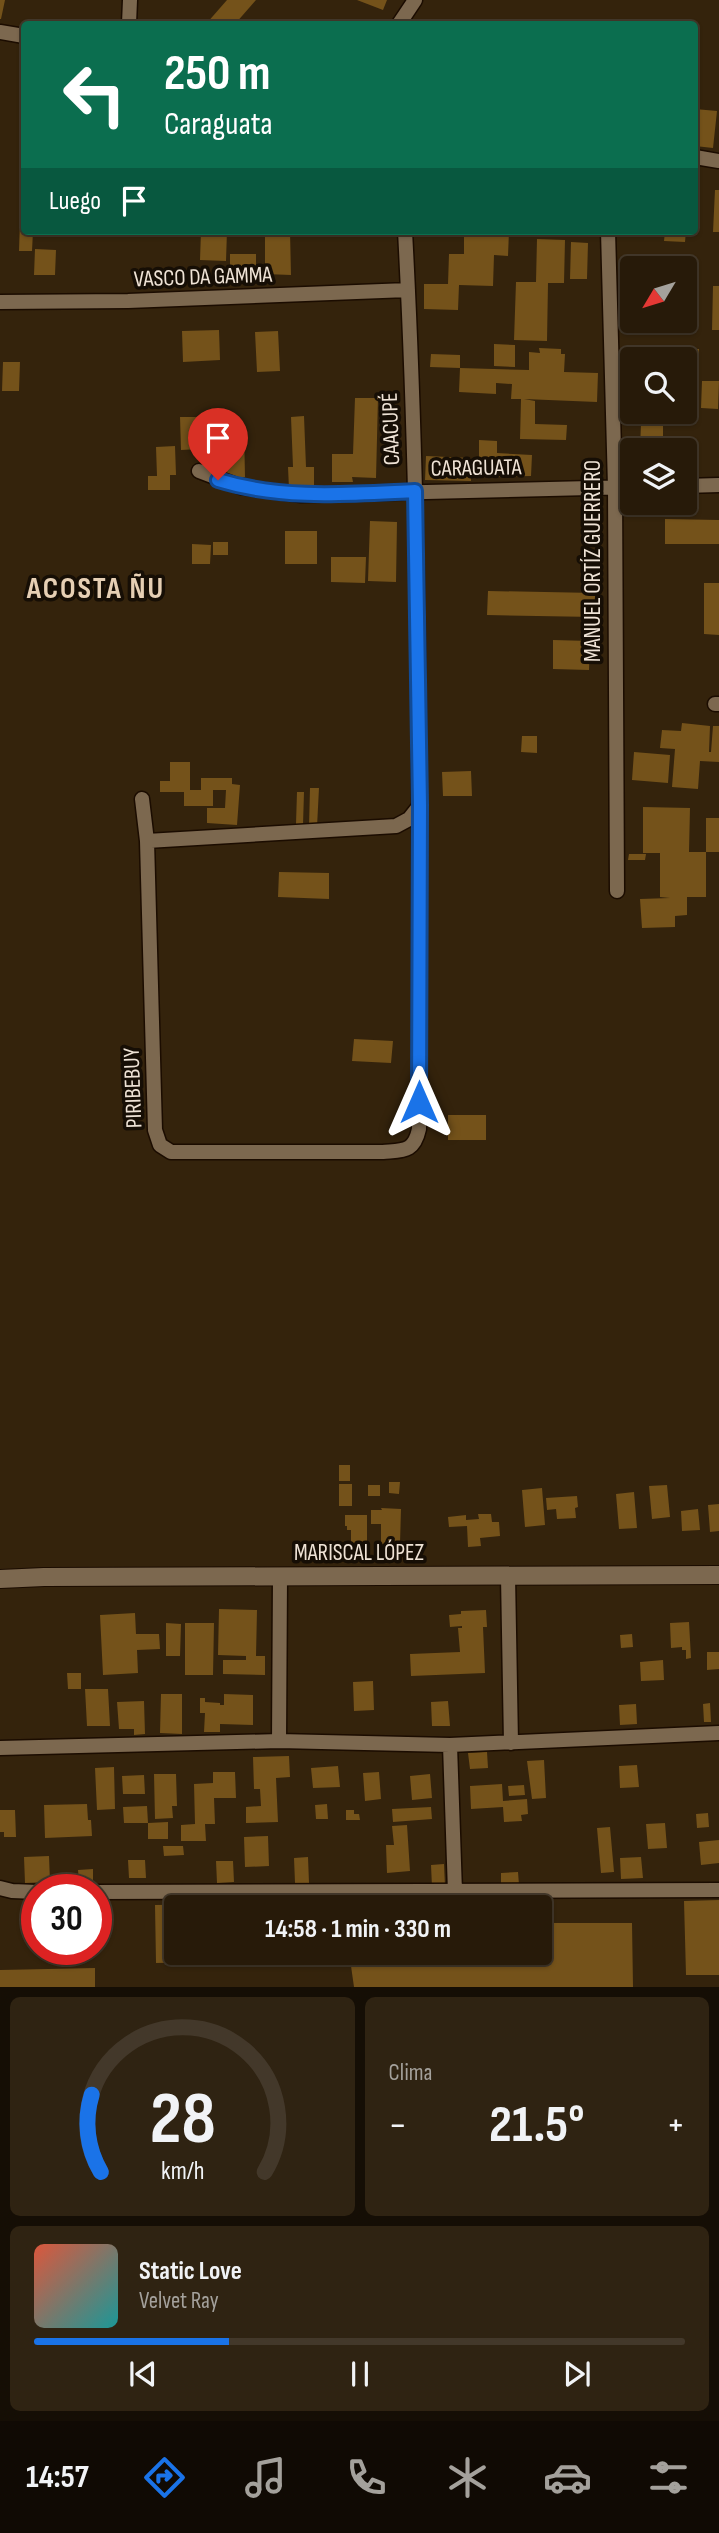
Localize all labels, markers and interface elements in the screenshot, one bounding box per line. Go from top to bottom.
text: 250 m [164,45,270,104]
icon: left [49,49,140,140]
text: Caraguata [164,105,273,144]
icon: arrive [115,182,153,220]
text: Luego [49,186,101,217]
north arrow [620,256,696,332]
map controls [620,256,697,515]
street label: VASCO DA GAMMA [133,261,273,293]
button: search [620,347,697,424]
street label: CAACUPÉ [376,392,406,466]
pin [188,408,248,480]
icon: arrive [199,419,237,457]
button: layers [620,438,697,515]
street label: CARAGUATA [430,453,522,483]
street label: MANUEL ORTÍZ GUERRERO [579,460,607,662]
district label: ACOSTA ÑU [26,571,165,607]
street label: PIRIBEBUY [118,1047,148,1129]
position arrow [382,1065,456,1139]
street label: MARISCAL LÓPEZ [294,1539,424,1567]
speed limit sign: 30 [21,1874,112,1965]
text: 14:58 · 1 min · 330 m [265,1914,451,1945]
text: Clima [389,2059,432,2087]
text: 28 [149,2077,215,2165]
text: 21.5° [489,2094,584,2157]
text: − [389,2103,407,2148]
text: + [666,2103,685,2148]
text: km/h [161,2156,204,2187]
text: Static Love [139,2256,242,2287]
text: Velvet Ray [139,2287,219,2315]
icon: previous [124,2355,162,2393]
icon: pause [341,2355,379,2393]
icon: next [558,2355,596,2393]
icon: directions [140,2453,189,2502]
icon: music [241,2453,290,2502]
icon: phone [342,2453,391,2502]
icon: climate [443,2453,492,2502]
icon: car [543,2453,592,2502]
icon: filters [644,2453,693,2502]
text: 14:57 [26,2458,89,2497]

